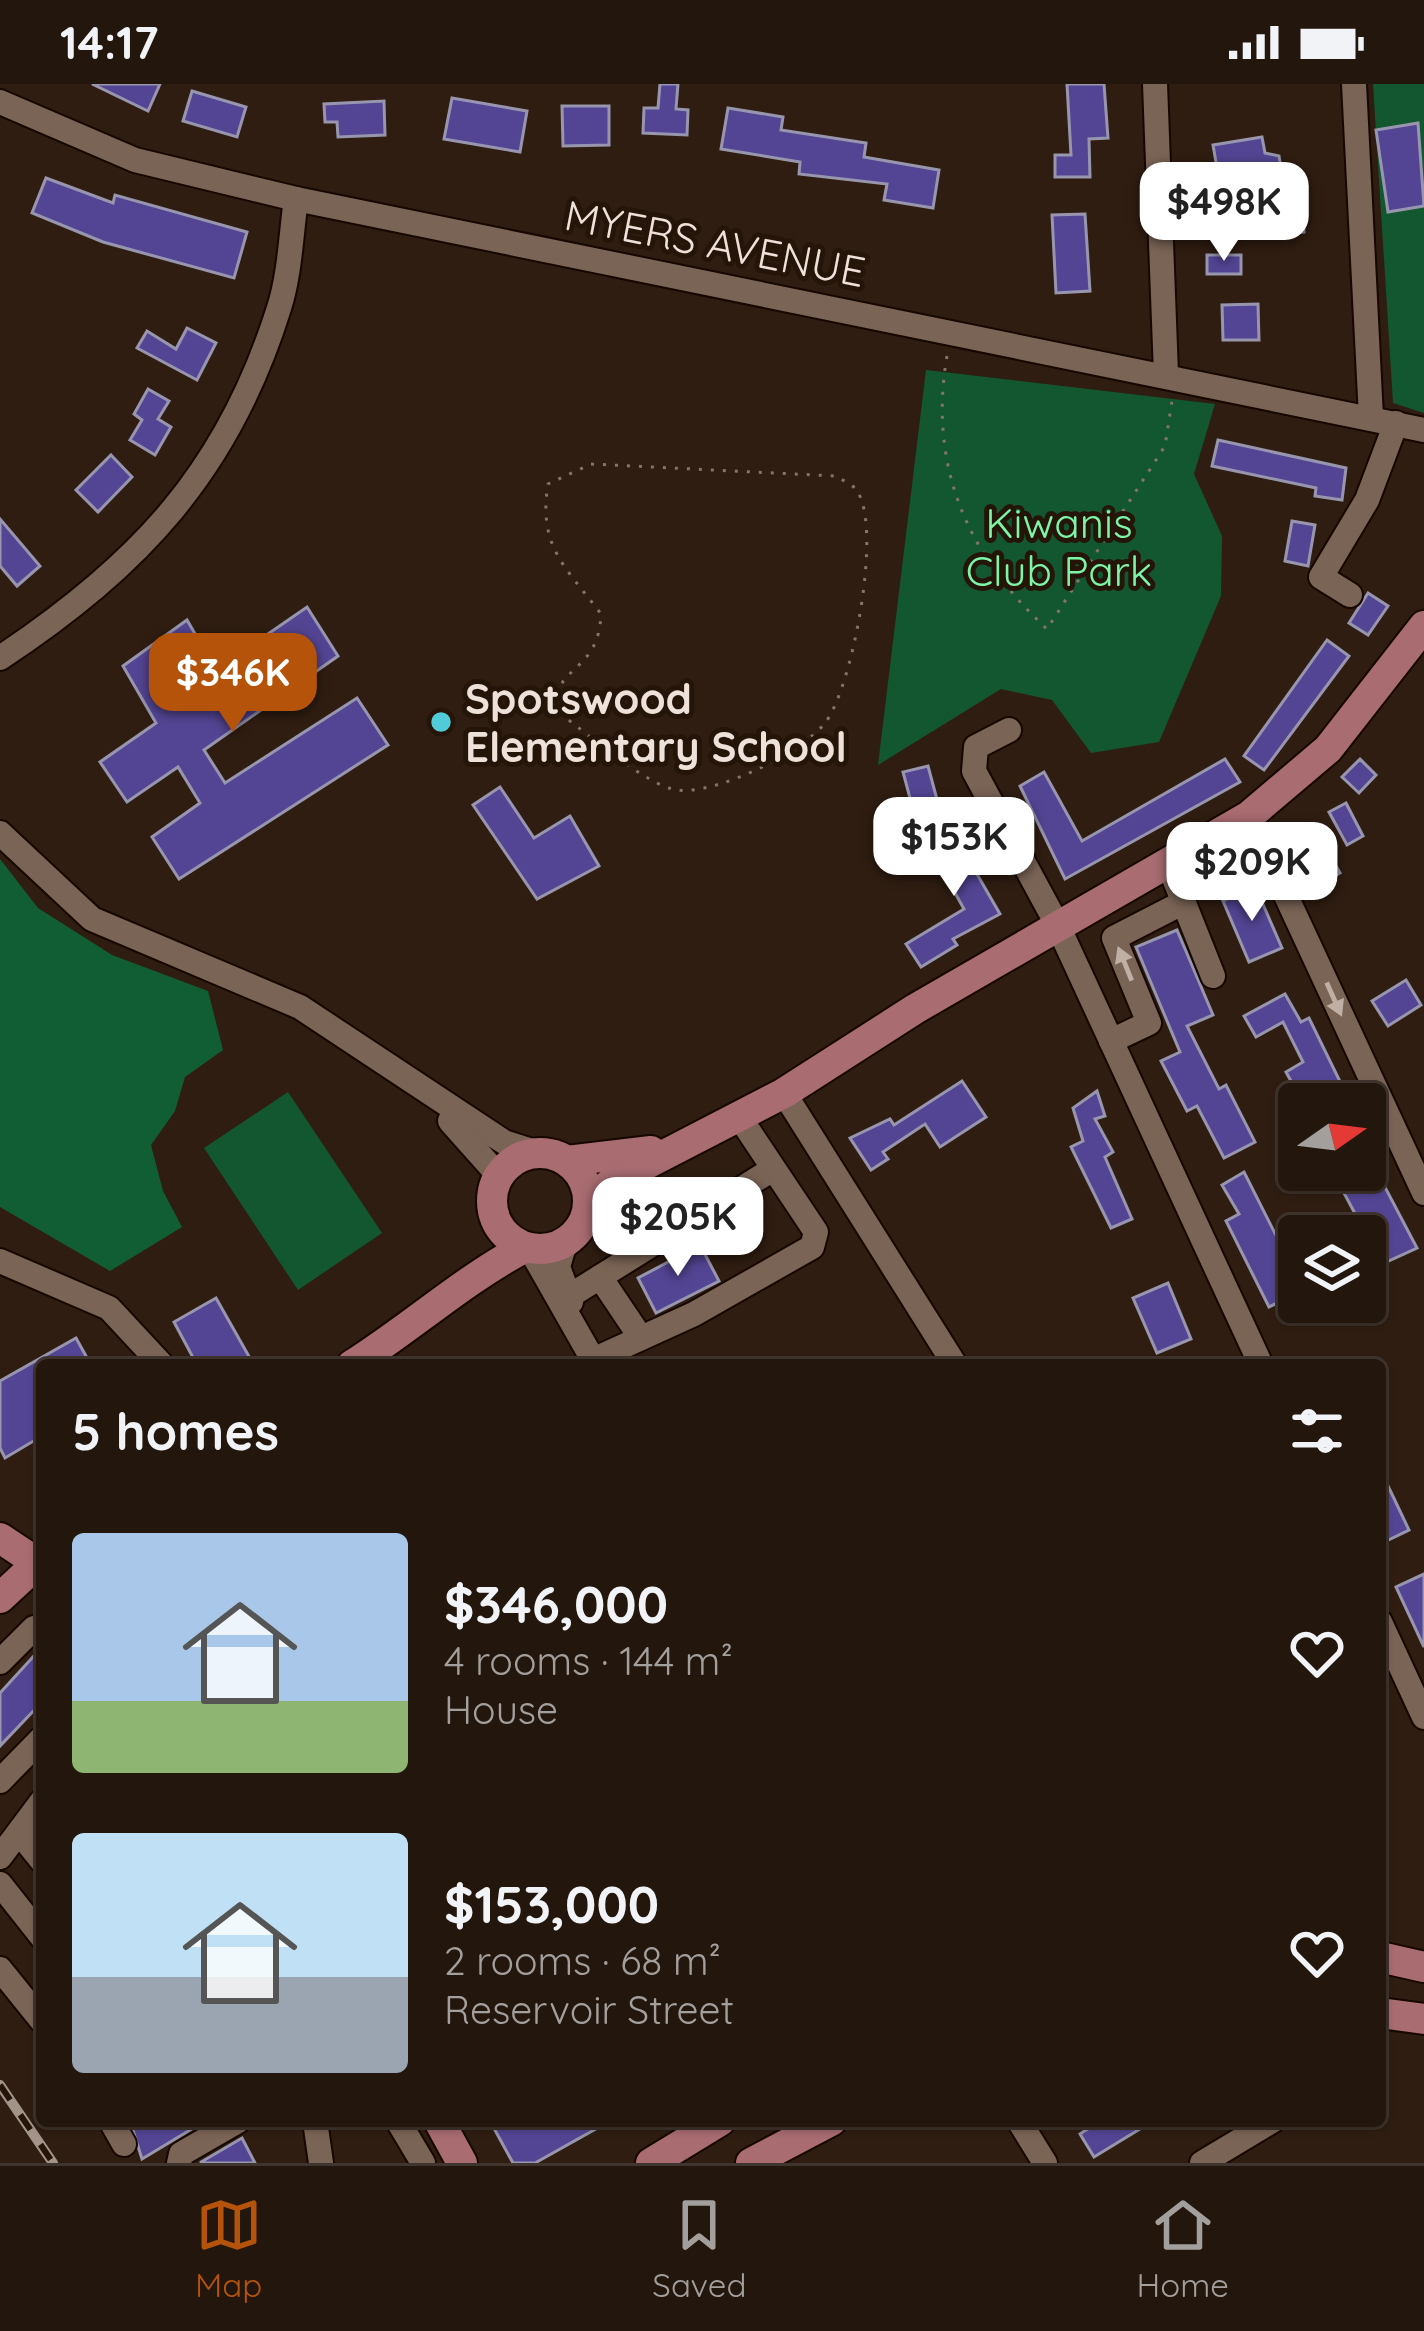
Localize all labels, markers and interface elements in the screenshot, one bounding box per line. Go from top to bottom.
text: 14:17 [60,14,158,70]
pin: $498K [1140,162,1308,264]
text: $498K [1167,176,1281,225]
street label: MYERS AVENUE [560,188,870,298]
park label: Kiwanis Club Park [966,496,1152,597]
pin: $346K [149,633,317,735]
text: $346K [176,647,290,696]
place label: Spotswood Elementary School [465,672,847,773]
marker: Spotswood Elementary School [428,709,454,735]
pin: $153K [870,797,1038,899]
text: $153K [900,811,1008,860]
pin: $209K [1168,822,1336,924]
text: $209K [1193,836,1311,885]
one-way arrow [1115,945,1134,981]
one-way arrow [1324,981,1344,1016]
north arrow [1278,1083,1386,1191]
map controls [1278,1083,1386,1323]
pin: $205K [594,1177,762,1279]
text: $205K [619,1191,737,1240]
button: layers [1278,1215,1386,1323]
icon: filters [1284,1398,1350,1464]
text: 5 homes [72,1399,279,1463]
text: $346,000 [444,1572,668,1636]
icon: home [168,1581,312,1725]
icon: heart [1284,1620,1350,1686]
text: 4 rooms · 144 m² [444,1636,733,1685]
text: House [444,1685,558,1734]
text: $153,000 [444,1872,659,1936]
icon: home [168,1881,312,2025]
icon: heart [1284,1920,1350,1986]
text: 2 rooms · 68 m² [444,1936,721,1985]
text: Reservoir Street [444,1985,734,2034]
tab: Map [195,2192,262,2305]
tab: Saved [652,2192,746,2305]
tab: Home [1137,2192,1229,2305]

